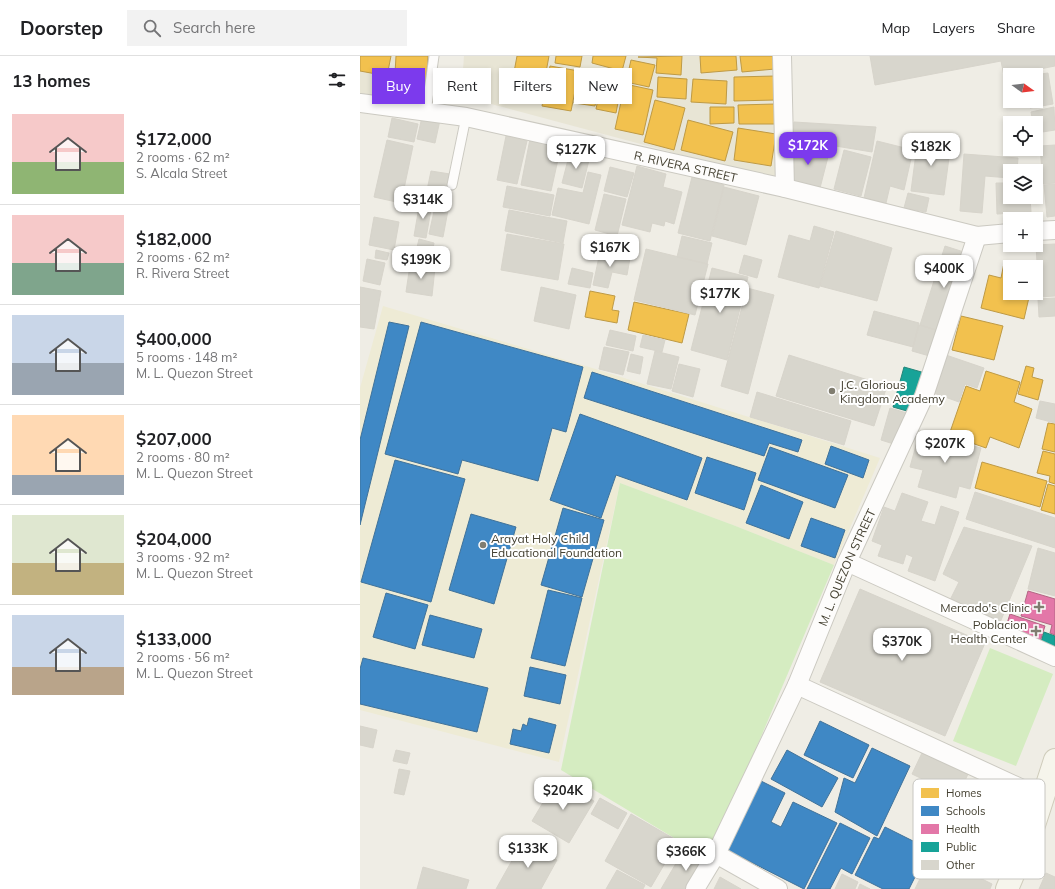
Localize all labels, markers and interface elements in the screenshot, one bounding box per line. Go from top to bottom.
search box [127,10,407,46]
text: Doorstep [20,16,103,40]
icon: search [141,17,163,39]
text: Search here [173,18,256,37]
text: Map [881,19,910,37]
text: Layers [932,19,975,37]
text: Share [997,19,1035,37]
chip: Buy [372,68,425,104]
chip: Rent [433,68,491,104]
chip: Filters [499,68,566,104]
chip: New [574,68,632,104]
north arrow [1003,68,1043,108]
map controls [1003,68,1043,300]
icon: filters [326,69,348,91]
text: 13 homes [12,70,91,91]
button: locate [1003,116,1043,156]
text: $172,000 [136,128,212,149]
icon: home [44,130,92,178]
pin: $172K [780,132,836,166]
pin: $182K [903,133,959,167]
pin: $127K [548,136,604,170]
text: $172K [788,137,828,153]
text: $182K [911,138,951,154]
text: $127K [556,141,596,157]
street label: R. RIVERA STREET [633,147,739,185]
text: 2 rooms · 62 m² [136,149,230,165]
button: layers [1003,164,1043,204]
text: S. Alcala Street [136,165,227,181]
pin: $314K [395,186,451,220]
text: $314K [403,191,443,207]
button: + [1003,212,1043,252]
text: $182,000 [136,228,212,249]
icon: home [44,231,92,279]
pin: $167K [582,234,638,268]
text: $167K [590,239,630,255]
pin: $199K [393,246,449,280]
text: 2 rooms · 62 m² [136,249,230,265]
text: $199K [401,251,441,267]
pin: $400K [916,255,972,289]
text: $400K [924,260,964,276]
button: − [1003,260,1043,300]
text: R. Rivera Street [136,265,229,281]
pin: $177K [692,280,748,314]
text: $177K [700,285,740,301]
text: $400,000 [136,328,212,349]
icon: home [44,331,92,379]
text: 5 rooms · 148 m² [136,349,237,365]
text: M. L. Quezon Street [136,365,253,381]
place label: J.C. Glorious Kingdom Academy [840,377,946,406]
marker: J.C. Glorious Kingdom Academy [827,386,837,396]
text: $207,000 [136,428,212,449]
pin: $207K [917,430,973,464]
icon: home [44,431,92,479]
text: $207K [925,435,965,451]
text: 2 rooms · 80 m² [136,449,230,465]
text: M. L. Quezon Street [136,465,253,481]
street label: M. L. QUEZON STREET [814,505,879,628]
text: $204,000 [136,528,212,549]
icon: home [44,531,92,579]
place label: Arayat Holy Child Educational Foundation [491,531,622,560]
marker: Arayat Holy Child Educational Foundation [478,540,488,550]
text: 3 rooms · 92 m² [136,549,230,565]
text: M. L. Quezon Street [136,565,253,581]
place label: Mercado's Clinic [940,600,1030,615]
marker: Mercado's Clinic [1033,601,1045,613]
place label: Poblacion Health Center [950,617,1028,646]
marker: Poblacion Health Center [1030,625,1042,637]
text: $133,000 [136,628,212,649]
pin: $370K [874,628,930,662]
icon: home [44,631,92,679]
text: $370K [882,633,922,649]
text: 2 rooms · 56 m² [136,649,230,665]
text: M. L. Quezon Street [136,665,253,681]
pin: $204K [535,777,591,811]
legend [913,779,1045,879]
text: $204K [543,782,583,798]
text: Homes [946,786,982,800]
text: Schools [946,804,985,818]
text: Health [946,822,980,836]
pin: $133K [500,835,556,869]
pin: $366K [658,838,714,872]
text: $133K [508,840,548,856]
text: Public [946,840,977,854]
text: $366K [666,843,706,859]
text: Other [946,858,975,872]

